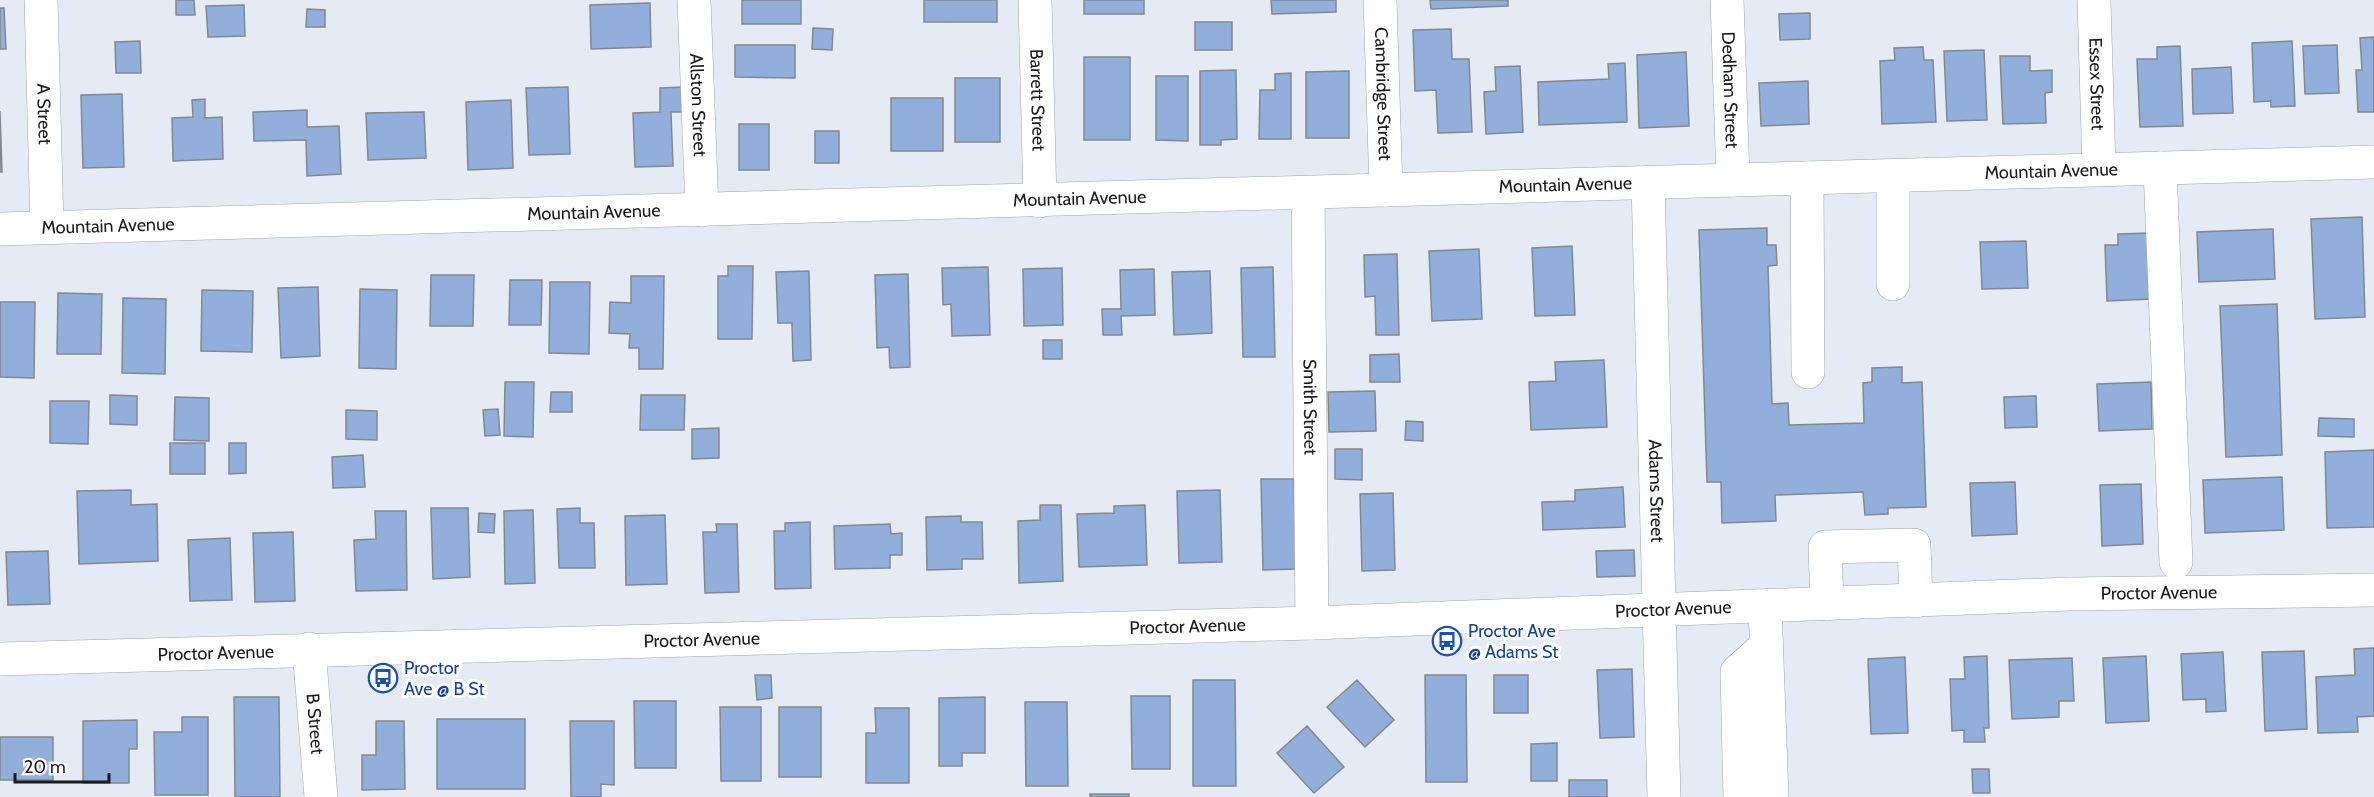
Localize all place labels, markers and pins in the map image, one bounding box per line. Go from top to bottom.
place label: Proctor Ave @ Adams St [1468,620,1558,663]
bus stop icon: Proctor Ave @ Adams St [1431,625,1463,657]
place label: Proctor Ave @ B St [404,657,485,700]
bus stop icon: Proctor Ave @ B St [367,662,399,694]

